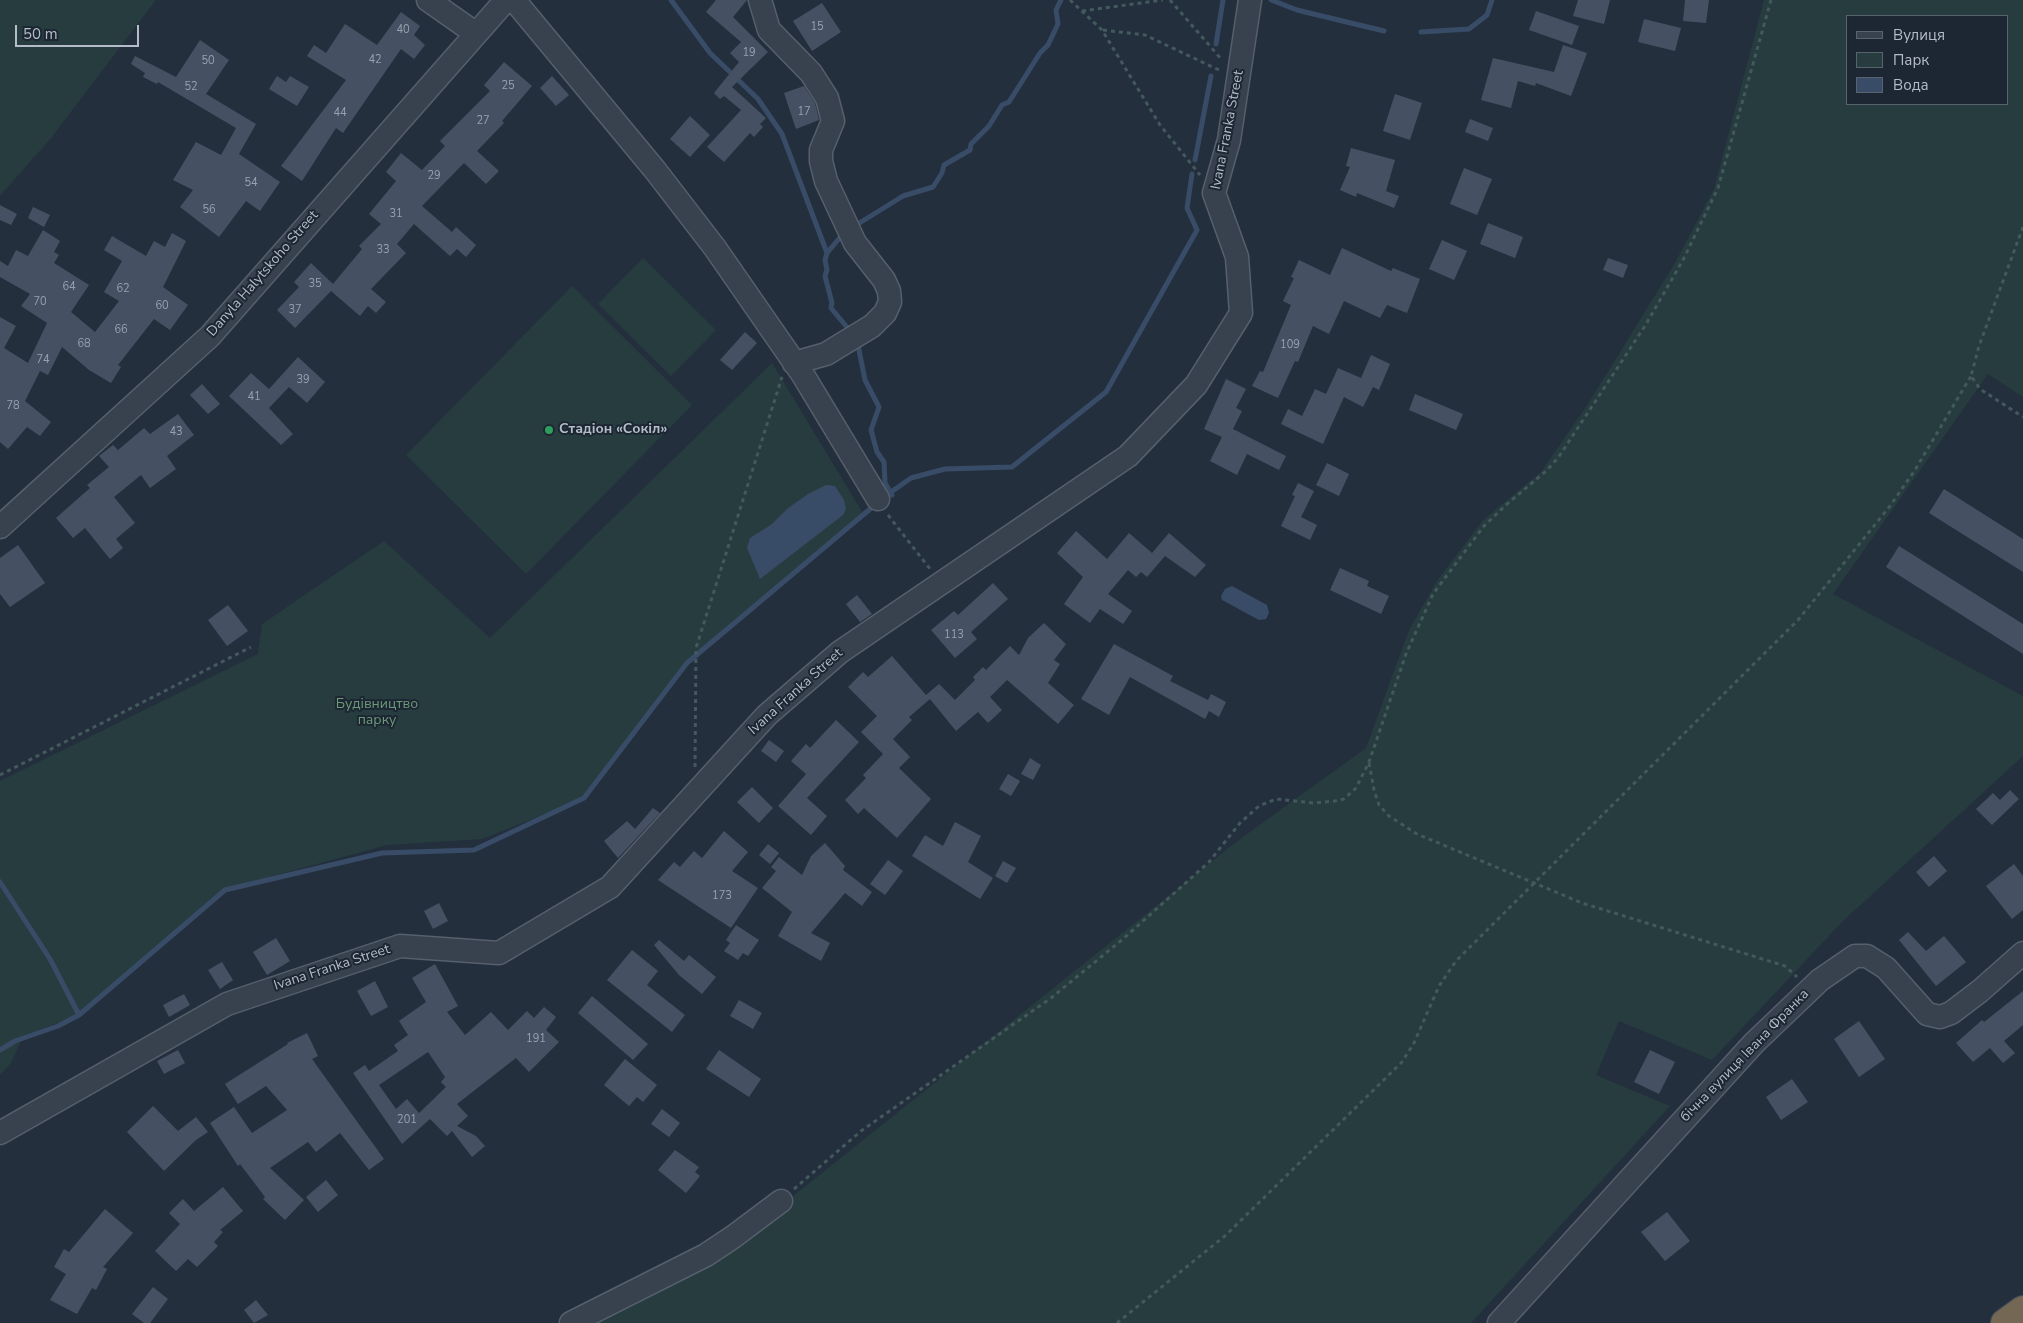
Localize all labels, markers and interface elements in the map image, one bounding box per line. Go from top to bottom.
scale bar [18,15,141,47]
legend [1846,15,2008,105]
house number: 15 [810,20,824,34]
house number: 40 [396,23,410,37]
text: 50 m [23,24,58,44]
text: Вулиця [1893,25,1945,45]
house number: 19 [742,46,756,60]
text: Парк [1893,50,1929,70]
house number: 42 [368,53,382,67]
house number: 50 [201,54,215,68]
street label: Ivana Franka Street [1208,69,1248,191]
text: Вода [1893,75,1929,95]
house number: 25 [501,79,515,93]
house number: 52 [184,80,198,94]
house number: 17 [797,105,811,119]
house number: 44 [333,106,347,120]
house number: 27 [476,114,490,128]
house number: 29 [427,169,441,183]
house number: 54 [244,176,258,190]
house number: 56 [202,203,216,217]
house number: 31 [389,207,403,221]
street label: Danyla Halytskoho Street [204,208,322,340]
house number: 33 [376,243,390,257]
house number: 35 [308,277,322,291]
house number: 64 [62,280,76,294]
house number: 62 [116,282,130,296]
house number: 70 [33,295,47,309]
house number: 60 [155,299,169,313]
house number: 37 [288,303,302,317]
house number: 66 [114,323,128,337]
house number: 68 [77,337,91,351]
house number: 109 [1280,338,1300,352]
house number: 74 [36,353,50,367]
house number: 39 [296,373,310,387]
house number: 41 [247,390,261,404]
house number: 78 [6,399,20,413]
place label: Стадіон «Сокіл» [559,422,667,438]
marker: Стадіон «Сокіл» [543,424,555,436]
house number: 43 [169,425,183,439]
house number: 113 [944,628,964,642]
street label: Ivana Franka Street [745,645,847,739]
park label: Будівництво парку [336,697,418,730]
house number: 173 [712,889,732,903]
street label: Ivana Franka Street [272,941,392,995]
street label: бічна вулиця Івана Франка [1677,986,1813,1126]
house number: 191 [526,1032,546,1046]
house number: 201 [397,1113,417,1127]

